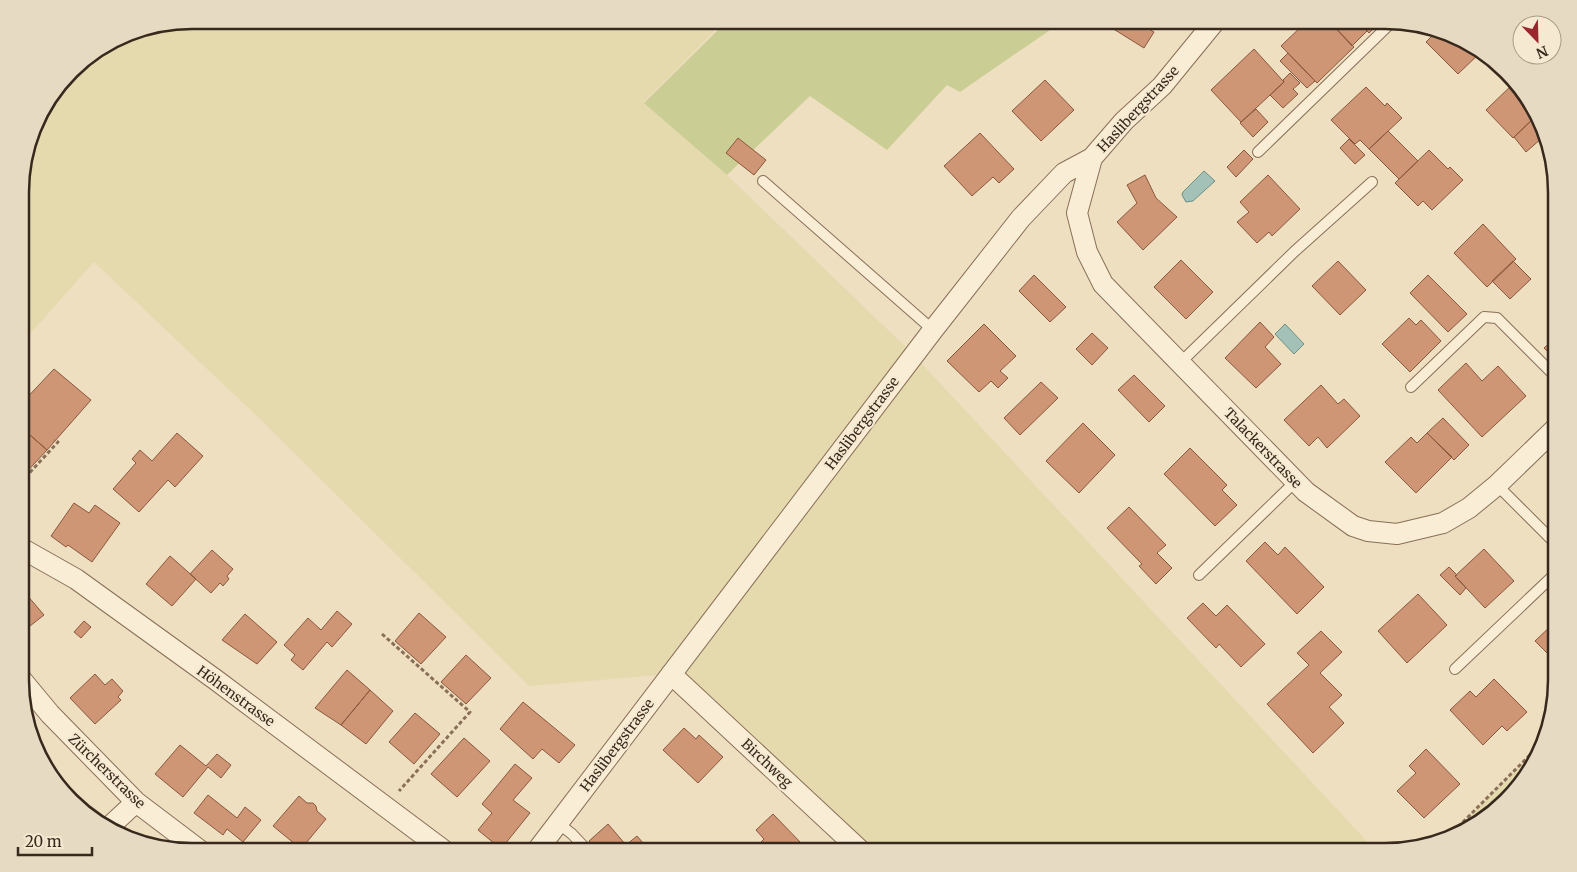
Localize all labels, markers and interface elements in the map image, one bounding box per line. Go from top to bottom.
north arrow [1512,15,1562,65]
text: N [1533,42,1551,62]
street label: Haslibergstrasse [1093,62,1183,156]
street label: Haslibergstrasse [821,373,903,473]
street label: Talackerstrasse [1220,404,1306,492]
street label: Höhenstrasse [193,662,279,730]
street label: Haslibergstrasse [576,695,658,795]
street label: Zürcherstrasse [65,730,149,812]
street label: Birchweg [738,735,797,791]
scale bar [18,824,91,856]
text: 20 m [25,832,62,851]

